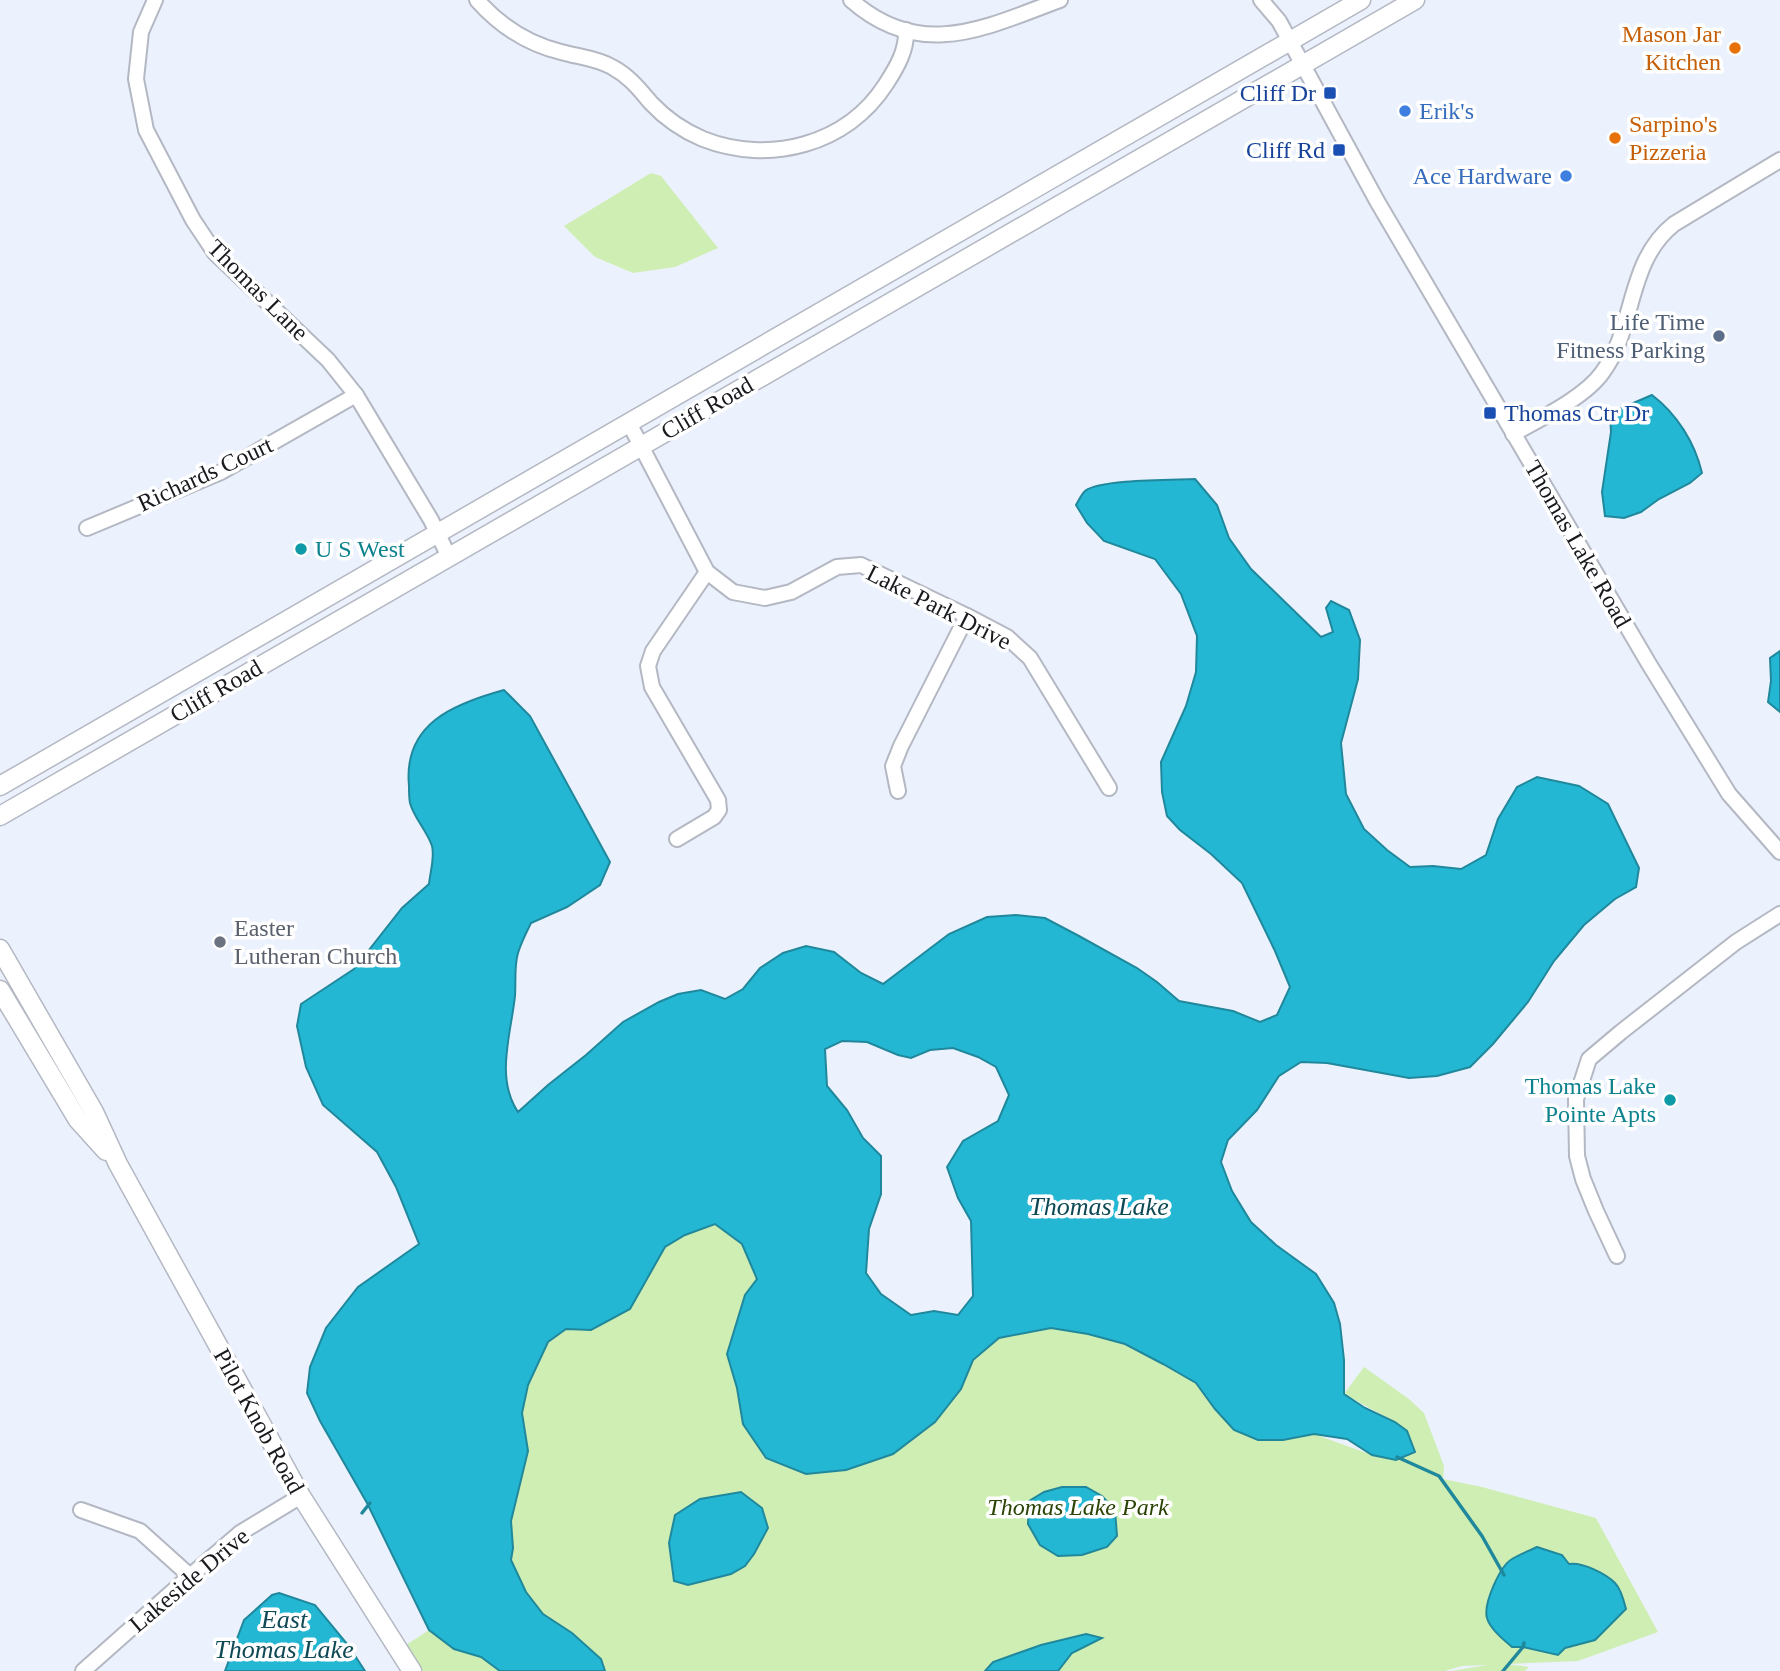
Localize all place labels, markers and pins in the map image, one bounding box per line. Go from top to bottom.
place label: Mason Jar Kitchen [1622,21,1721,75]
marker: Mason Jar Kitchen [1727,40,1743,56]
place label: Cliff Dr [1240,80,1316,106]
marker: Cliff Dr [1322,85,1338,101]
place label: Erik's [1419,98,1474,124]
marker: Erik's [1397,103,1413,119]
place label: Sarpino's Pizzeria [1629,111,1717,165]
marker: Sarpino's Pizzeria [1607,130,1623,146]
place label: Cliff Rd [1246,137,1325,163]
marker: Cliff Rd [1331,142,1347,158]
place label: Ace Hardware [1413,163,1552,189]
marker: Ace Hardware [1558,168,1574,184]
place label: Life Time Fitness Parking [1556,309,1705,363]
marker: Life Time Fitness Parking [1711,328,1727,344]
place label: Thomas Ctr Dr [1504,400,1649,426]
marker: Thomas Ctr Dr [1482,405,1498,421]
place label: U S West [315,536,405,562]
marker: U S West [293,541,309,557]
place label: Easter Lutheran Church [234,915,397,969]
marker: Easter Lutheran Church [212,934,228,950]
place label: Thomas Lake Pointe Apts [1525,1073,1656,1127]
marker: Thomas Lake Pointe Apts [1662,1092,1678,1108]

